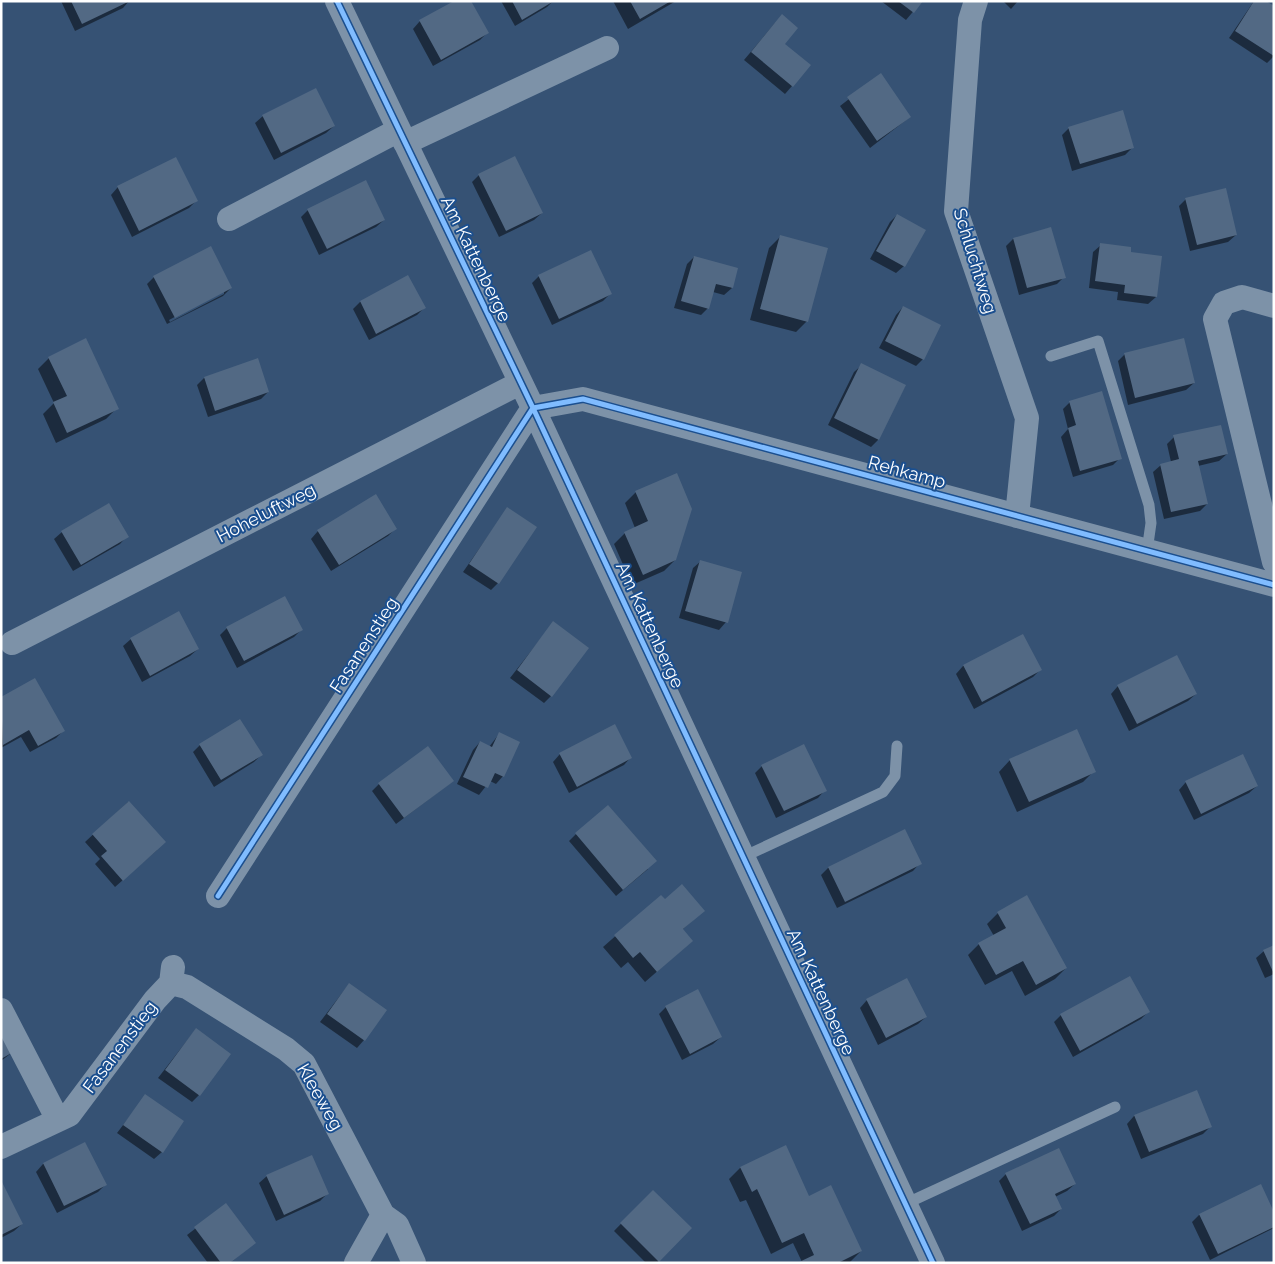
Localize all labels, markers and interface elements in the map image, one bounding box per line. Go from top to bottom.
street label: Am Kattenberge [437,193,516,325]
street label: Schluchtweg [949,206,1001,316]
street label: Rehkamp [866,451,948,492]
street label: Hoheluftweg [213,479,319,547]
street label: Am Kattenberge [612,558,689,692]
street label: Fasanenstieg [325,593,402,696]
street label: Am Kattenberge [783,925,860,1059]
street label: Fasanenstieg [78,997,161,1097]
street label: Kleeweg [293,1060,348,1134]

